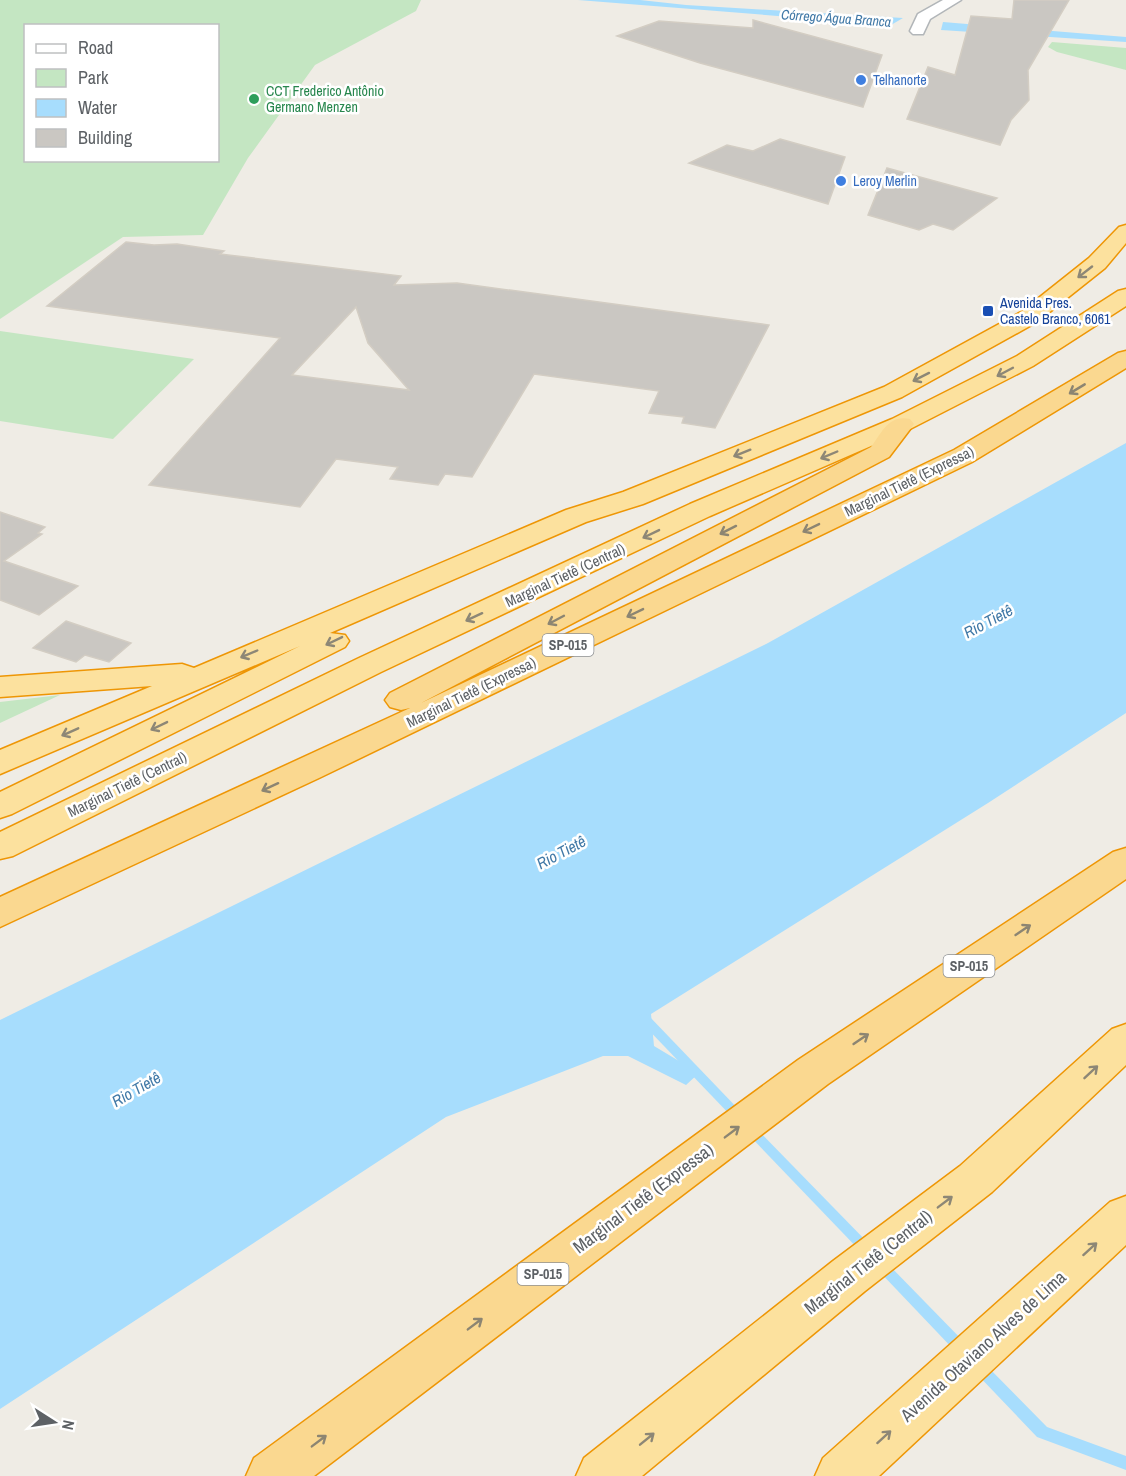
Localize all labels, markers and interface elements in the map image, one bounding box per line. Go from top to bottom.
water label: Córrego Água Branca [780,5,892,31]
legend [24,24,219,162]
text: Road [78,35,113,60]
text: Park [78,65,109,90]
place label: Telhanorte [873,71,927,89]
marker: Telhanorte [854,73,868,87]
place label: CCT Frederico Antônio Germano Menzen [266,82,384,116]
marker: CCT Frederico Antônio Germano Menzen [247,92,261,106]
text: Water [78,95,117,120]
text: Building [78,125,133,150]
place label: Leroy Merlin [853,172,917,190]
marker: Leroy Merlin [834,174,848,188]
one-way arrow [1078,266,1094,279]
place label: Avenida Pres. Castelo Branco, 6061 [999,294,1111,328]
marker: Avenida Pres. Castelo Branco, 6061 [981,304,995,318]
one-way arrow [996,366,1014,378]
one-way arrow [913,372,931,383]
one-way arrow [1068,384,1086,395]
street label: Marginal Tietê (Expressa) [841,440,977,522]
one-way arrow [733,448,752,459]
one-way arrow [820,450,839,461]
one-way arrow [803,523,821,535]
one-way arrow [720,525,738,536]
one-way arrow [642,528,660,540]
street label: Marginal Tietê (Central) [502,538,628,612]
water label: Rio Tietê [959,599,1017,643]
one-way arrow [627,607,645,619]
one-way arrow [466,612,484,623]
one-way arrow [547,615,565,626]
road number: SP-015 [542,634,594,656]
one-way arrow [326,635,344,647]
one-way arrow [240,649,258,660]
street label: Marginal Tietê (Expressa) [403,651,539,733]
one-way arrow [151,720,168,732]
one-way arrow [61,727,79,738]
street label: Marginal Tietê (Central) [64,746,190,822]
one-way arrow [262,782,280,794]
water label: Rio Tietê [532,830,590,874]
one-way arrow [1014,924,1031,936]
road number: SP-015 [944,955,994,977]
one-way arrow [852,1033,869,1045]
one-way arrow [1083,1065,1098,1079]
water label: Rio Tietê [108,1066,164,1112]
one-way arrow [724,1125,740,1138]
street label: Marginal Tietê (Expressa) [568,1137,718,1259]
one-way arrow [937,1195,953,1208]
street label: Marginal Tietê (Central) [799,1204,937,1320]
one-way arrow [1082,1242,1097,1256]
road number: SP-015 [518,1263,568,1285]
street label: Avenida Otaviano Alves de Lima [894,1265,1071,1428]
one-way arrow [467,1318,483,1330]
north arrow [24,1392,84,1452]
text: N [57,1418,80,1432]
one-way arrow [876,1430,891,1444]
one-way arrow [639,1433,655,1446]
one-way arrow [311,1435,327,1447]

